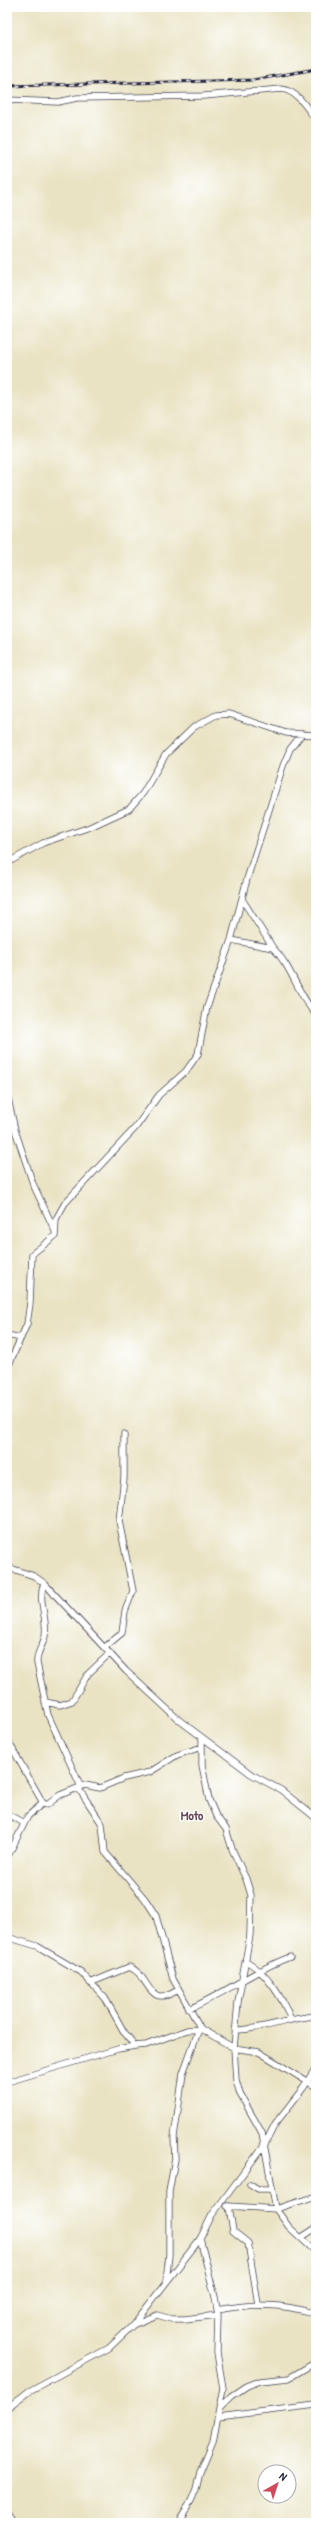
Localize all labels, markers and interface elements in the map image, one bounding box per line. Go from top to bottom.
district label: Moto [181,1806,204,1824]
north arrow [257,2464,297,2504]
text: N [277,2469,290,2484]

